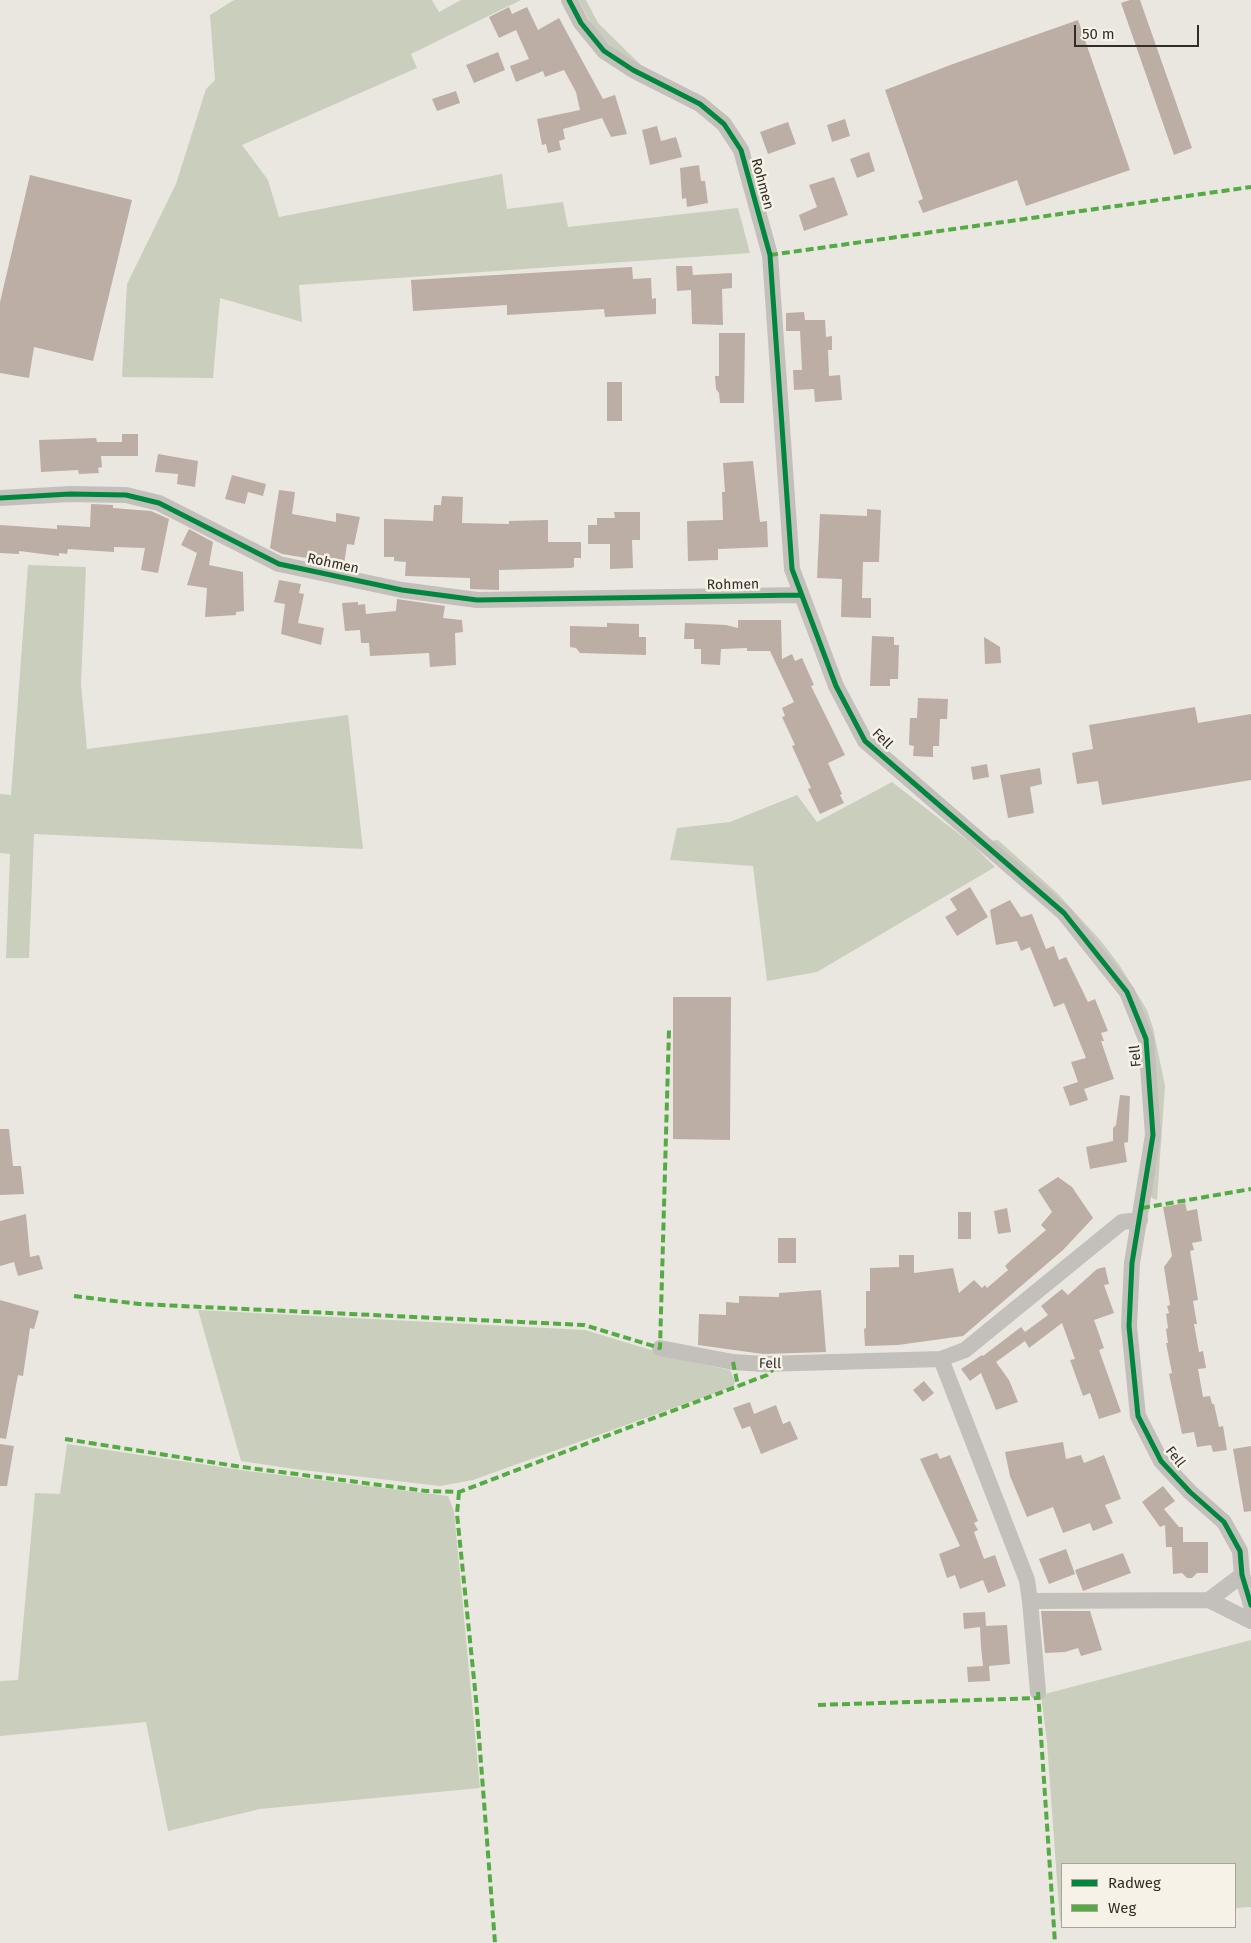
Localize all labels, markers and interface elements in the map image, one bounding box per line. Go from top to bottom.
scale bar [1076,15,1201,47]
text: 50 m [1082,25,1115,43]
street label: Rohmen [747,156,777,212]
street label: Rohmen [306,550,360,578]
street label: Rohmen [707,576,759,594]
street label: Fell [868,725,896,753]
street label: Fell [1127,1044,1145,1068]
street label: Fell [759,1355,781,1373]
street label: Fell [1162,1443,1188,1471]
legend [1061,1863,1236,1928]
text: Radweg [1108,1874,1161,1892]
text: Weg [1108,1899,1136,1917]

